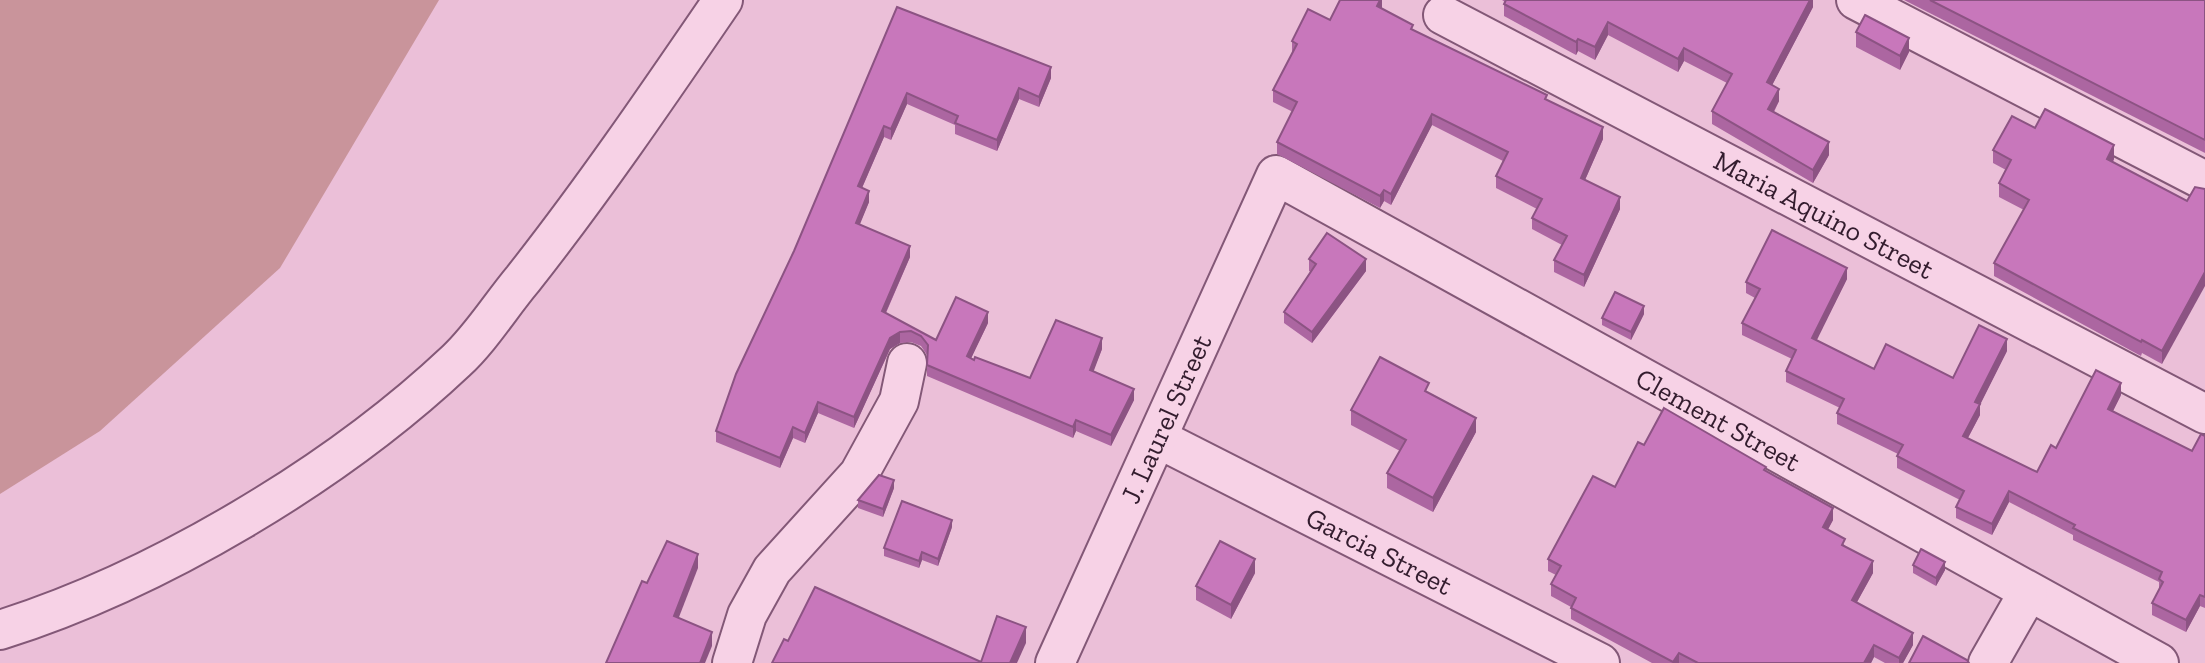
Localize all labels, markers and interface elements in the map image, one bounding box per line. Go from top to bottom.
street label: Maria Aquino Street [1708,143,1940,286]
street label: J. Laurel Street [1113,329,1218,508]
street label: Clement Street [1630,361,1807,478]
street label: Garcia Street [1301,500,1458,602]

